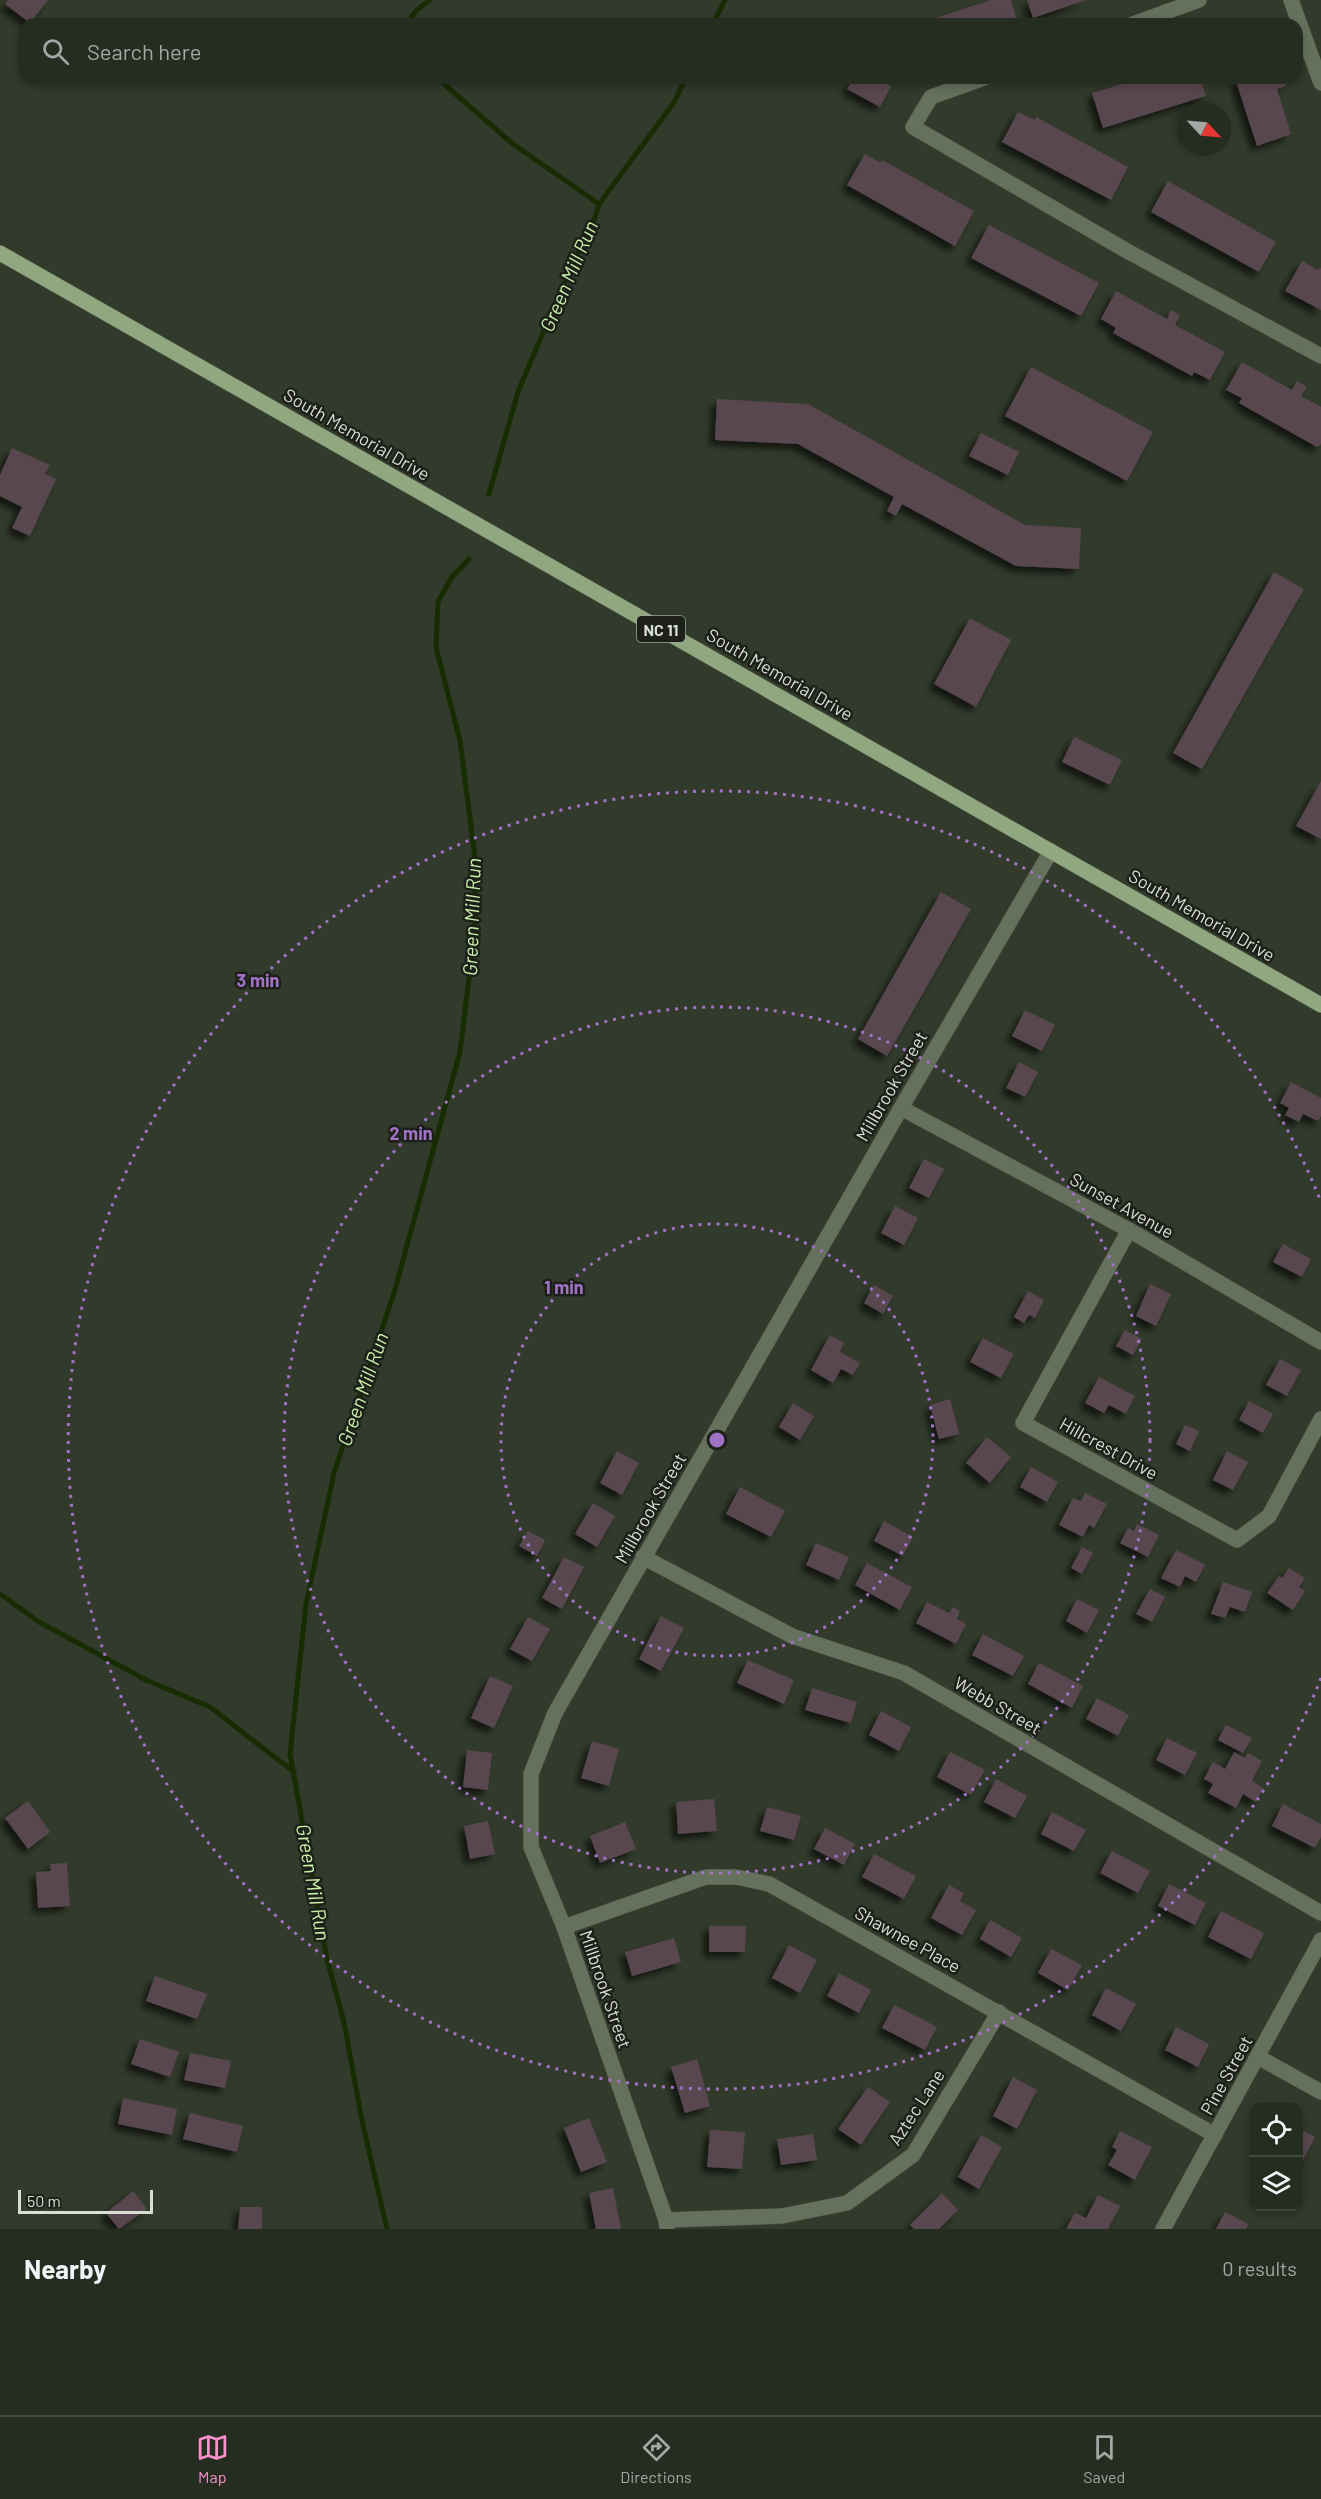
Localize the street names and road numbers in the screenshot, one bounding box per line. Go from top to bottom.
street label: South Memorial Drive [280,383,434,485]
road number: NC 11 [637,616,685,642]
street label: South Memorial Drive [703,623,857,725]
street label: South Memorial Drive [1125,864,1279,966]
street label: Millbrook Street [851,1027,931,1145]
street label: Sunset Avenue [1066,1167,1178,1243]
street label: Hillcrest Drive [1056,1412,1162,1484]
street label: Millbrook Street [610,1449,690,1567]
street label: Webb Street [951,1671,1045,1739]
street label: Shawnee Place [851,1901,965,1977]
street label: Millbrook Street [576,1927,636,2051]
street label: Pine Street [1195,2032,1257,2118]
street label: Aztec Lane [883,2065,949,2149]

